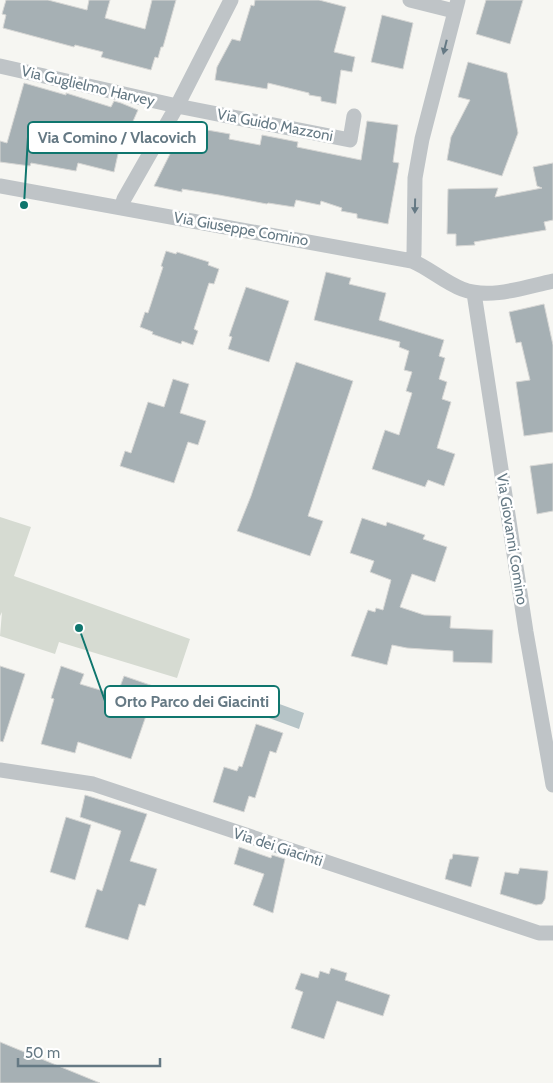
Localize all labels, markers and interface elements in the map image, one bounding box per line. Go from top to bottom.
one-way arrow [441,40,449,55]
street label: Via Guglielmo Harvey [20,62,157,110]
street label: Via Guido Mazzoni [216,105,334,145]
callout: Via Comino / Vlacovich [28,122,207,153]
text: Via Comino / Vlacovich [38,128,196,147]
one-way arrow [411,198,419,214]
street label: Via Giuseppe Comino [172,208,310,250]
street label: Via Giovanni Comino [493,472,531,606]
callout: Orto Parco dei Giacinti [105,686,279,717]
text: Orto Parco dei Giacinti [115,692,269,711]
street label: Via dei Giacinti [231,824,325,870]
scale bar [18,1036,160,1068]
text: 50 m [25,1044,60,1062]

